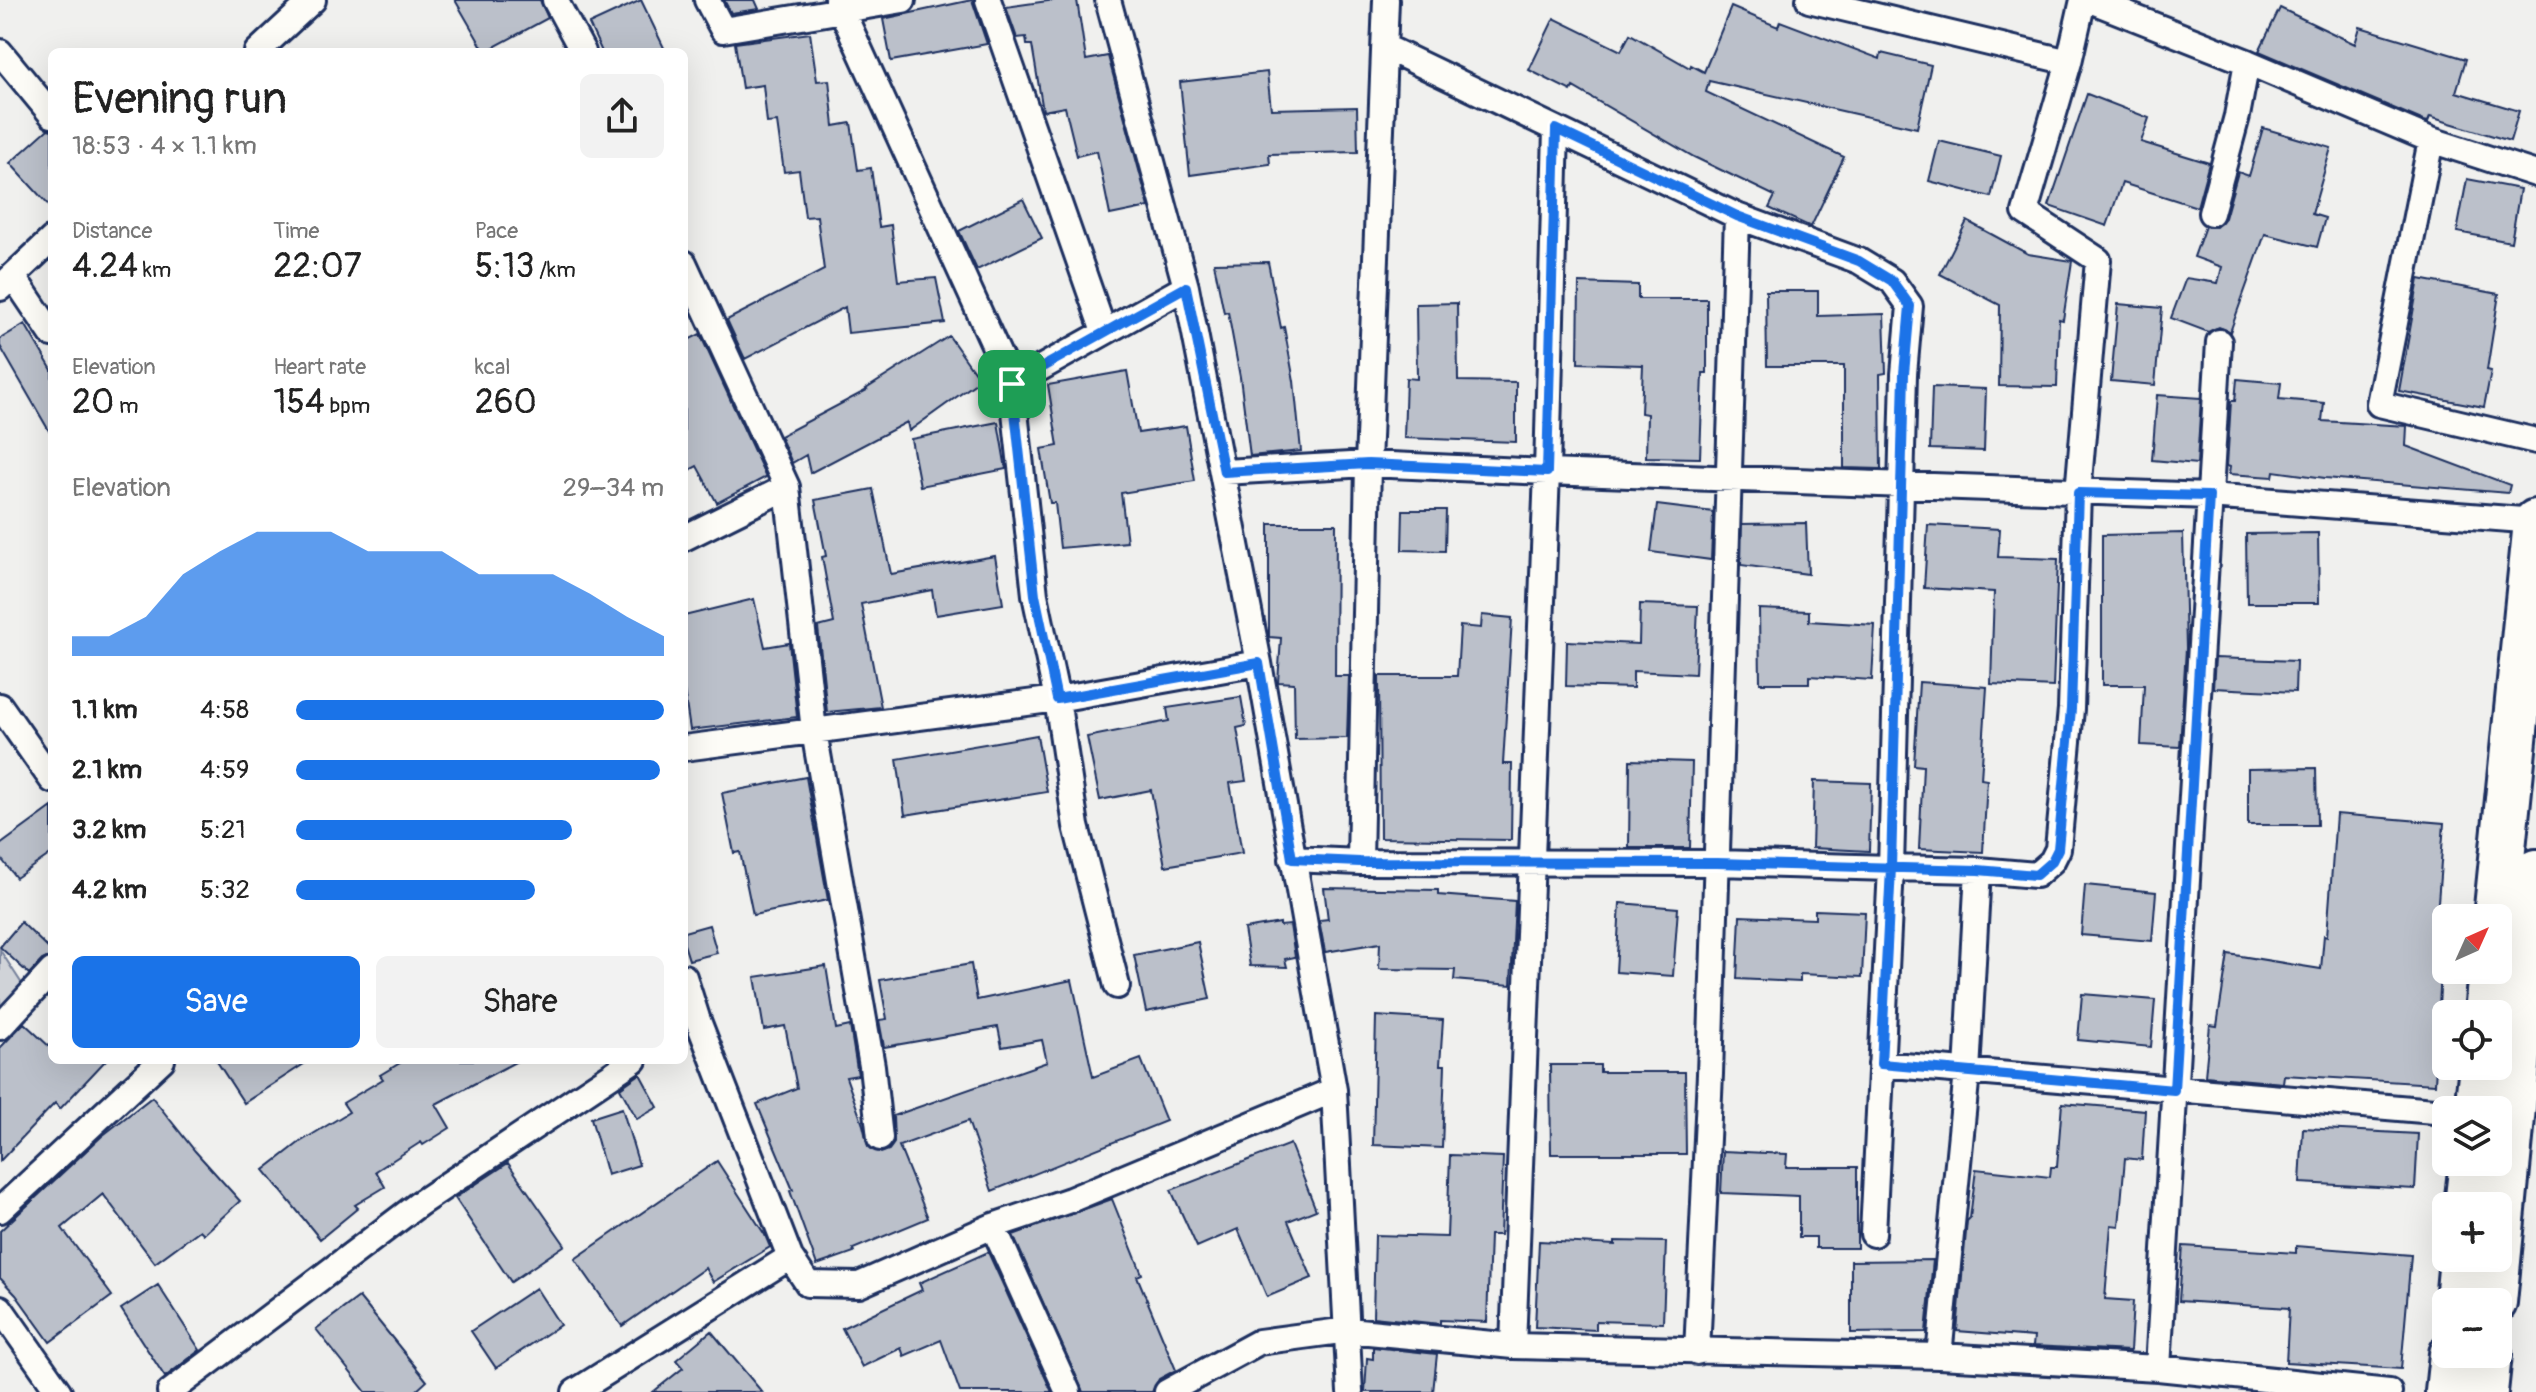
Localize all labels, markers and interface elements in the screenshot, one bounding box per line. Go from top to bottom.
text: Evening run [72,72,287,127]
button: share [580,74,664,158]
text: 18:53 · 4 × 1.1 km [72,130,257,162]
text: Distance [72,217,152,245]
text: Time [273,217,319,245]
text: Pace [475,217,518,245]
text: 4.24 [72,245,138,288]
text: 22:07 [273,245,362,288]
text: 5:13 [475,245,534,288]
text: km [138,256,171,284]
text: /km [534,256,576,284]
pin [978,350,1046,418]
text: Elevation [72,353,156,381]
text: Heart rate [273,353,366,381]
text: kcal [475,353,510,381]
icon: arrive [990,362,1034,406]
text: 20 [72,381,114,424]
text: 154 [273,381,325,424]
text: 260 [475,381,537,424]
text: m [114,392,139,420]
text: bpm [325,392,370,420]
text: Elevation [72,472,171,504]
text: 29–34 m [562,472,664,504]
text: 1.1 km [72,694,138,726]
text: 4:58 [200,694,249,726]
text: 2.1 km [72,754,142,786]
text: 4:59 [200,754,250,786]
text: 3.2 km [72,814,146,846]
text: 5:21 [200,814,246,846]
text: 4.2 km [72,874,147,906]
text: 5:32 [200,874,250,906]
north arrow [2432,904,2512,984]
map controls [2432,904,2512,1368]
button: Save [72,956,360,1048]
button: Share [376,956,664,1048]
button: locate [2432,1000,2512,1080]
button: layers [2432,1096,2512,1176]
button: + [2432,1192,2512,1272]
button: − [2432,1288,2512,1368]

